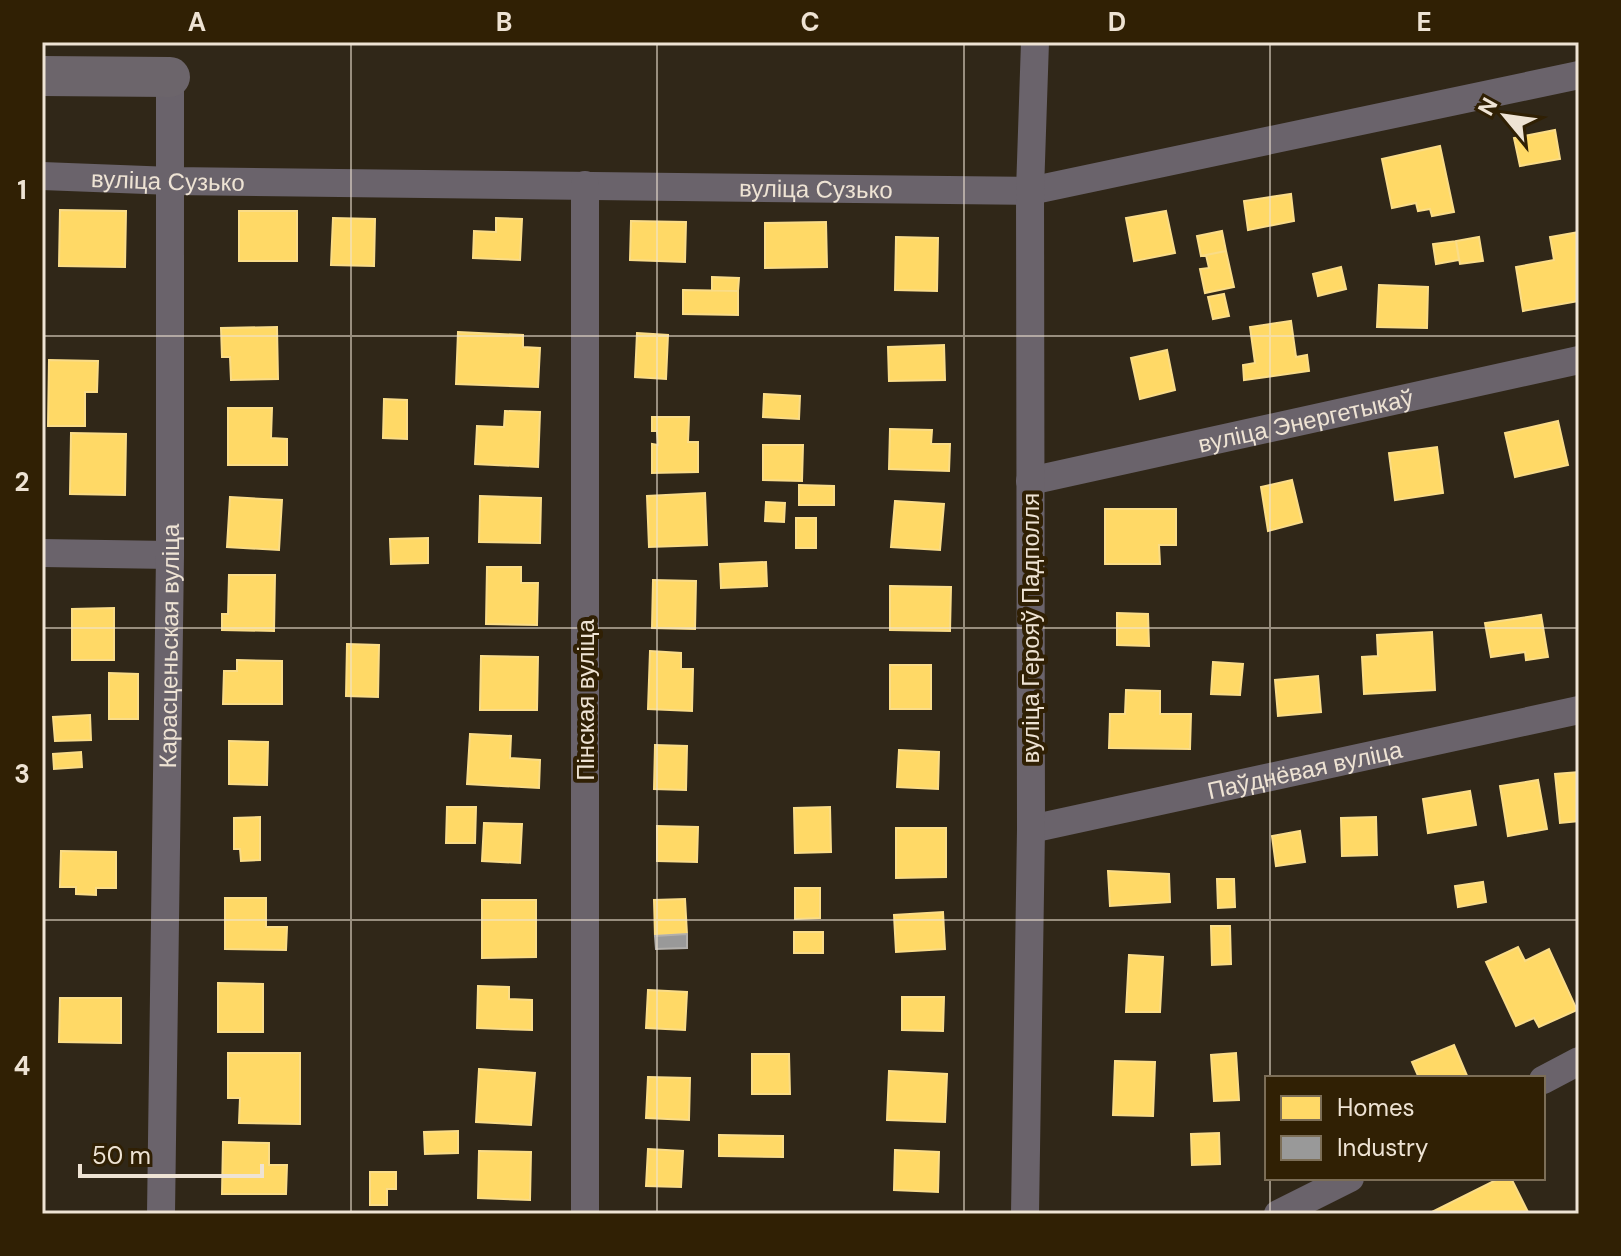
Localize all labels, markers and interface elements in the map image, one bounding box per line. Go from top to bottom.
text: A [188,5,206,39]
text: B [496,5,512,39]
text: C [800,5,820,39]
text: D [1108,5,1126,39]
text: E [1416,5,1432,39]
north arrow [1465,76,1545,156]
text: N [1471,92,1505,121]
street label: вуліца Сузько [91,162,245,197]
street label: вуліца Сузько [739,172,893,205]
text: 1 [17,173,27,207]
street label: вуліца Энергетыкаў [1195,382,1416,459]
text: 2 [14,465,30,499]
street label: вуліца Герояў Падполля [1015,493,1046,763]
street label: Карасценьская вуліца [152,523,186,769]
street label: Пінская вуліца [570,618,601,781]
street label: Паўднёвая вуліца [1204,733,1406,806]
text: 3 [14,757,30,791]
text: 4 [14,1049,30,1083]
legend [1265,1076,1545,1180]
text: Homes [1337,1092,1415,1123]
scale bar [80,1128,262,1178]
text: Industry [1337,1132,1428,1163]
text: 50 m [92,1140,151,1171]

